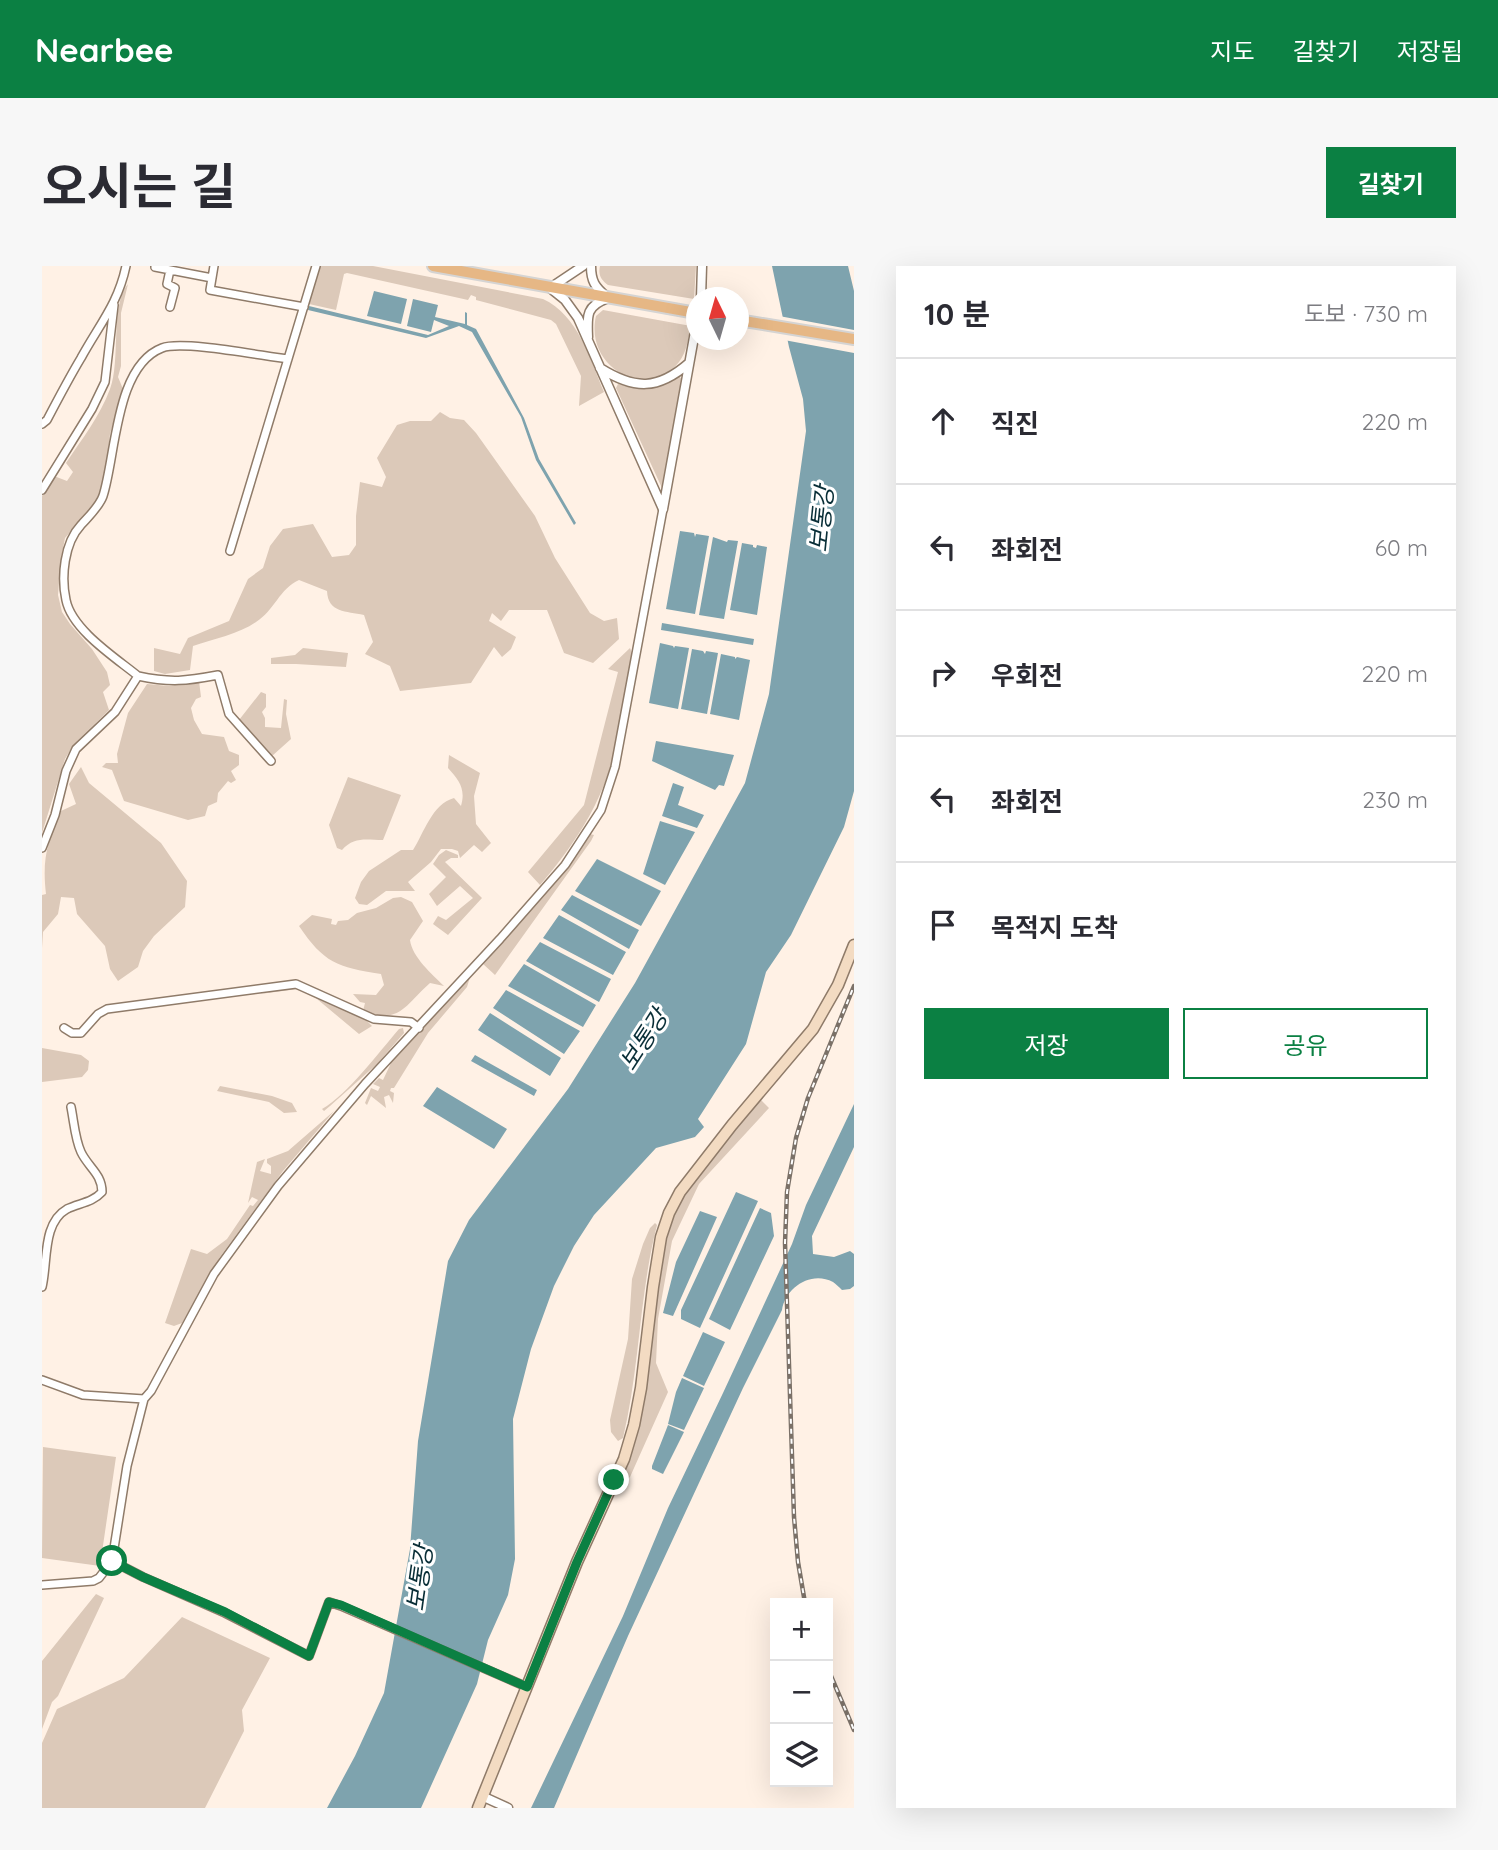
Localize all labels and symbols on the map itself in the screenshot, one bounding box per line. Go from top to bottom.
north arrow [686,287,749,350]
water label: 보통강 [803,481,840,553]
water label: 보통강 [613,1001,675,1075]
route end [598,1464,629,1495]
water label: 보통강 [400,1540,439,1613]
route start [96,1545,127,1576]

